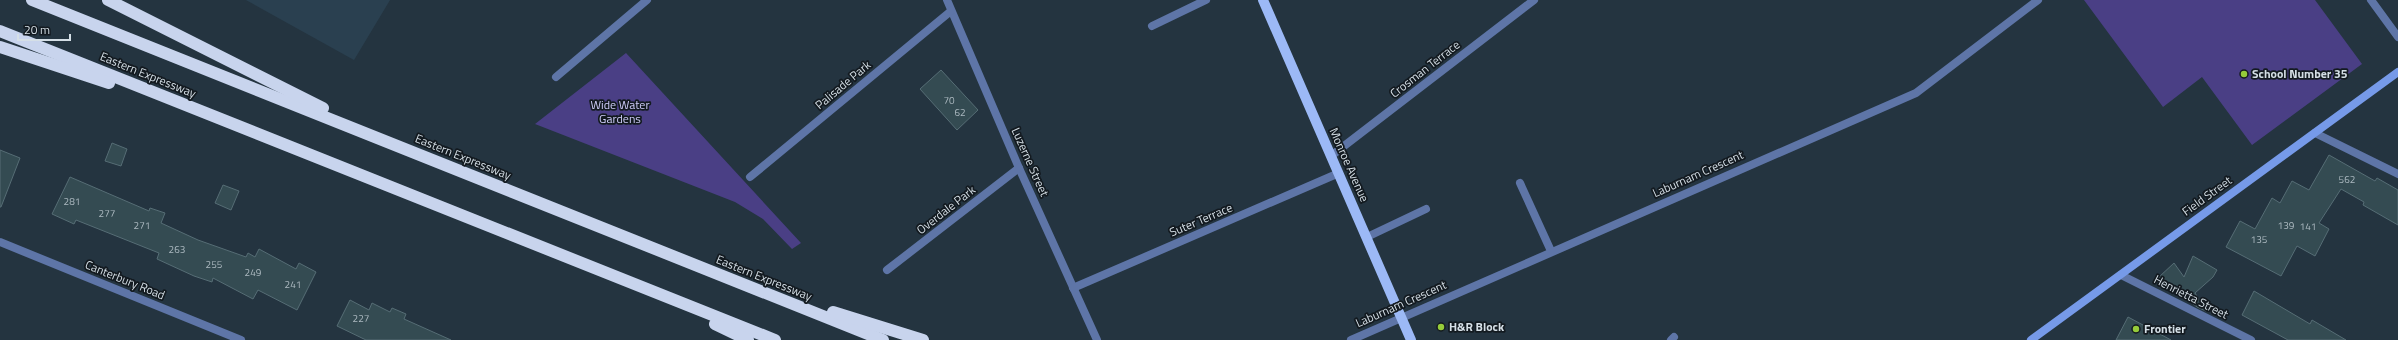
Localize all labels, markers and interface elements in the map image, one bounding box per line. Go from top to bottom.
scale bar [18,16,70,42]
text: 20 m [24,20,50,39]
street label: Crosman Terrace [1386,35,1464,102]
street label: Eastern Expressway [97,47,199,103]
street label: Palisade Park [810,55,875,114]
place label: School Number 35 [2252,64,2348,83]
marker: School Number 35 [2239,69,2249,79]
house number: 70 [943,93,955,108]
park label: Wide Water Gardens [590,95,650,128]
house number: 62 [954,105,966,120]
street label: Luzerne Street [1007,124,1054,200]
street label: Monroe Avenue [1325,125,1374,205]
street label: Eastern Expressway [412,129,514,185]
street label: Laburnam Crescent [1649,145,1747,202]
street label: Field Street [2178,170,2236,220]
house number: 562 [2339,172,2355,187]
street label: Overdale Park [912,180,979,239]
house number: 281 [64,194,80,209]
street label: Suter Terrace [1166,198,1235,241]
house number: 277 [99,206,115,221]
house number: 271 [134,218,150,233]
house number: 139 [2278,218,2295,233]
house number: 141 [2300,219,2316,234]
house number: 135 [2251,232,2268,247]
house number: 263 [169,242,185,257]
street label: Eastern Expressway [713,250,815,306]
street label: Canterbury Road [82,255,168,304]
house number: 255 [206,257,223,272]
house number: 249 [245,265,262,280]
street label: Henrietta Street [2151,270,2232,324]
street label: Laburnam Crescent [1352,275,1450,332]
house number: 241 [285,277,301,292]
house number: 227 [353,311,369,326]
place label: H&R Block [1449,317,1505,336]
place label: Frontier [2144,319,2186,338]
marker: H&R Block [1436,322,1446,332]
marker: Frontier [2131,324,2141,334]

